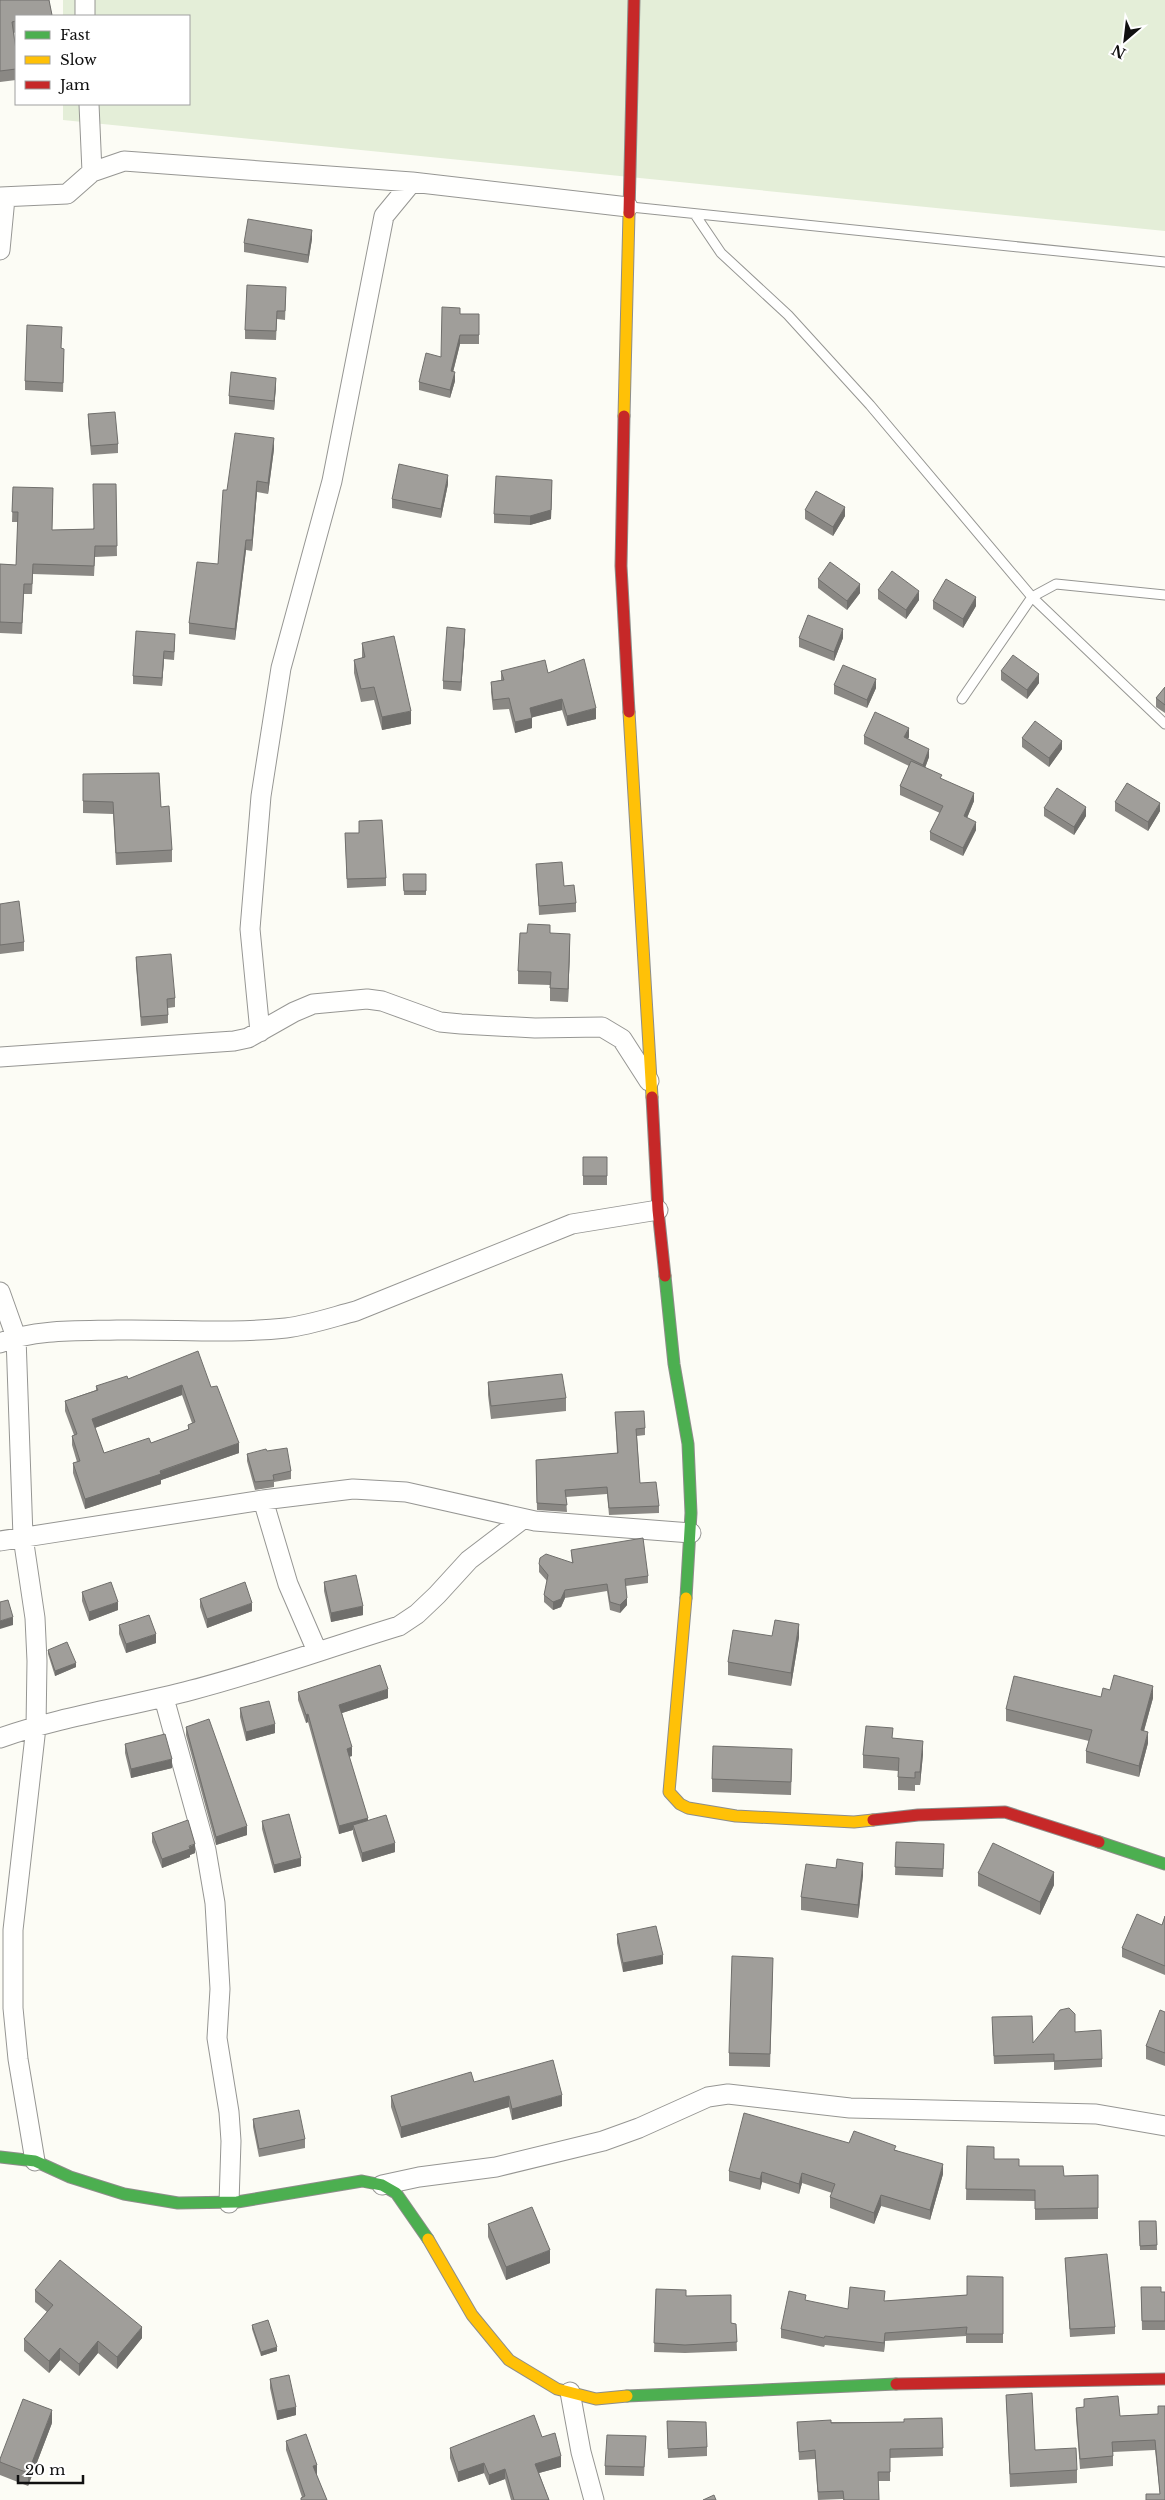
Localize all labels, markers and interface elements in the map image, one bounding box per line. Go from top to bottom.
legend [15,15,190,105]
north arrow [1100,15,1150,65]
text: Fast [60,25,91,44]
text: N [1109,40,1129,63]
text: Slow [60,50,97,69]
text: Jam [58,75,90,94]
scale bar [18,2452,82,2484]
text: 20 m [25,2460,65,2479]

